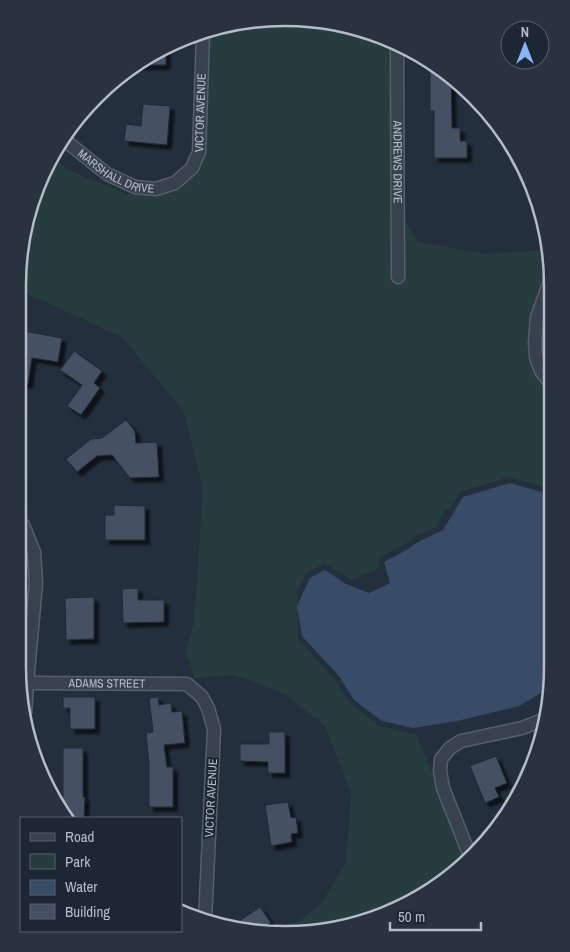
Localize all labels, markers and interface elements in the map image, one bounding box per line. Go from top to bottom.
north arrow [500,20,550,70]
text: N [521,23,529,41]
street label: VICTOR AVENUE [191,73,210,152]
street label: ANDREWS DRIVE [389,119,406,204]
street label: MARSHALL DRIVE [74,146,155,197]
street label: ADAMS STREET [68,675,145,692]
street label: VICTOR AVENUE [201,758,221,838]
legend [20,817,182,932]
text: Road [65,826,94,847]
text: Park [65,851,91,872]
text: Water [65,876,97,897]
scale bar [390,900,481,932]
text: Building [65,901,110,922]
text: 50 m [398,906,425,927]

